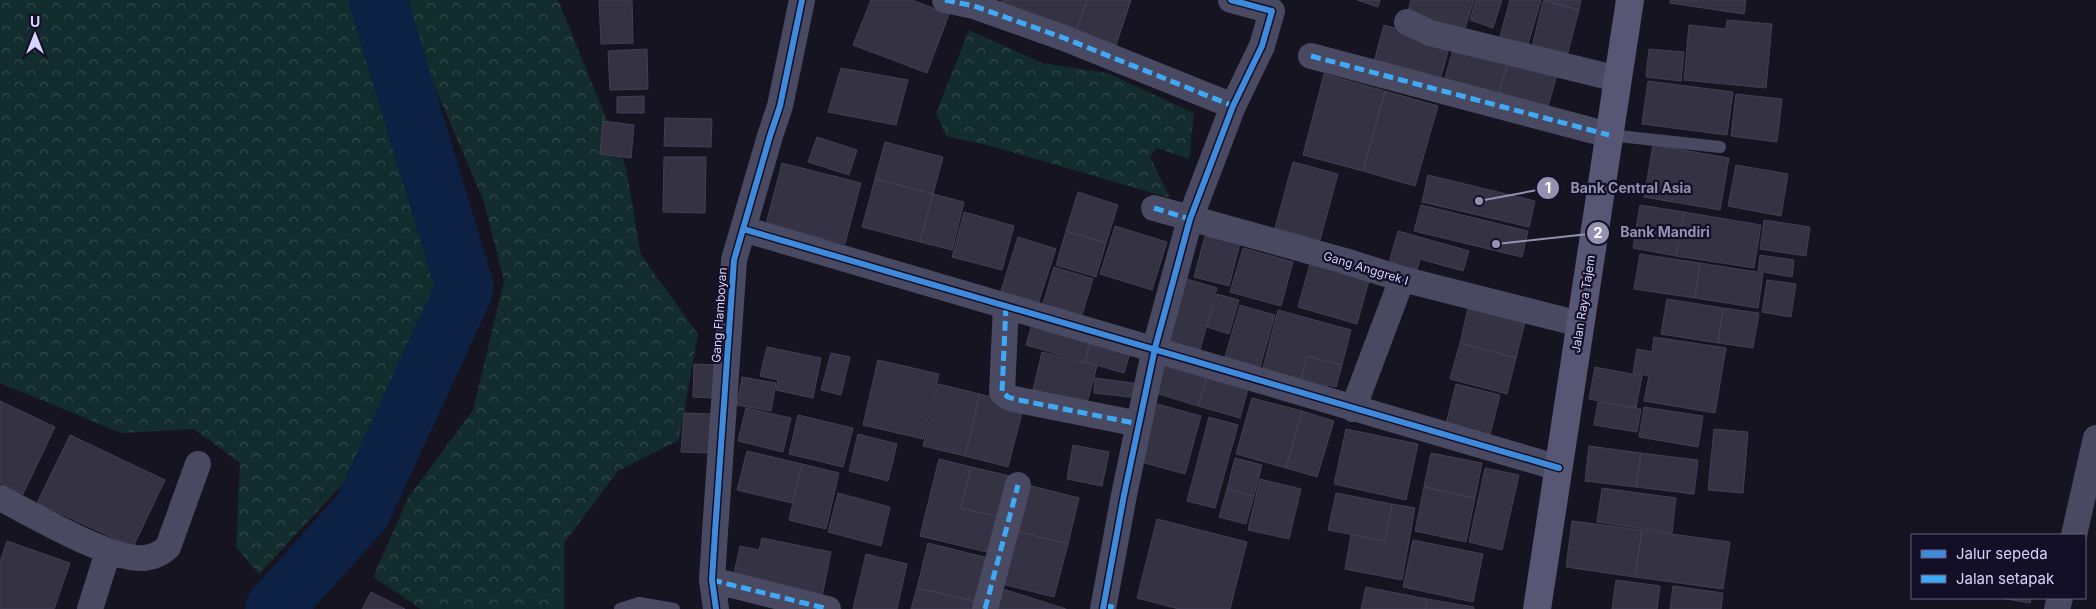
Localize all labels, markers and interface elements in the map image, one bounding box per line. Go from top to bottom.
north arrow [10,10,60,60]
text: U [30,13,40,30]
callout: Bank Central Asia [1535,174,1701,203]
text: 1 [1545,178,1551,197]
text: Bank Central Asia [1571,179,1691,196]
callout: Bank Mandiri [1585,218,1720,247]
text: 2 [1593,223,1603,242]
text: Bank Mandiri [1620,223,1710,240]
street label: Gang Anggrek I [1322,248,1410,288]
street label: Jalan Raya Tajem [1568,254,1598,354]
street label: Gang Flamboyan [708,267,730,363]
legend [1911,534,2086,599]
text: Jalur sepeda [1956,544,2048,563]
text: Jalan setapak [1956,569,2055,588]

